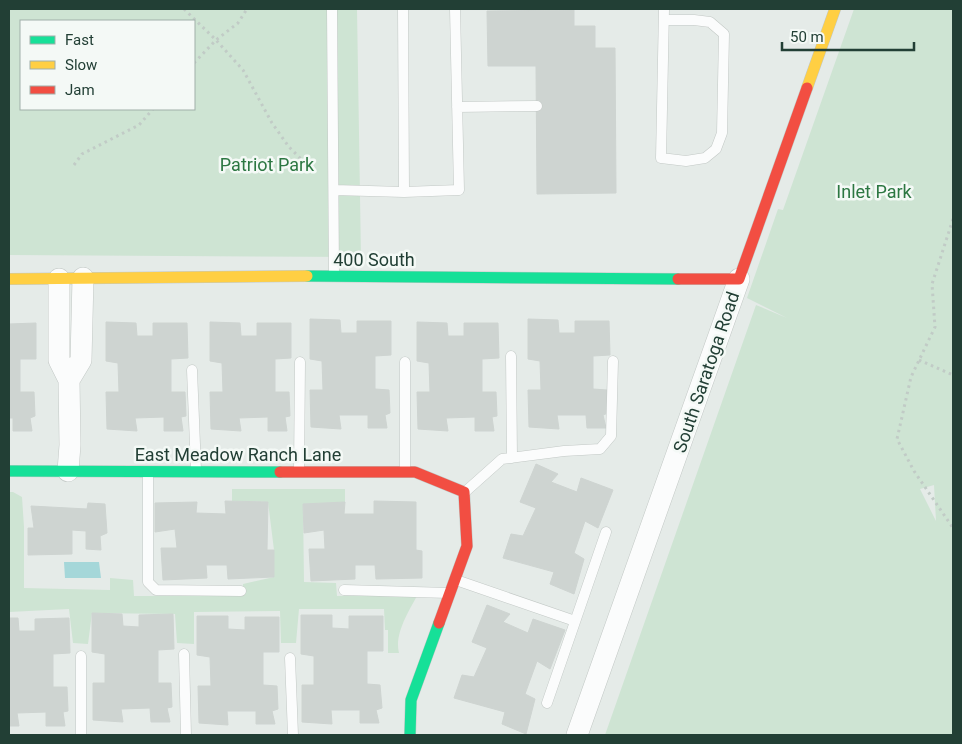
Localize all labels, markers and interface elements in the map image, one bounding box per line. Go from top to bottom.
legend [20,20,195,110]
scale bar [782,20,914,52]
text: 50 m [790,28,824,46]
text: Fast [65,31,94,49]
text: Slow [65,56,97,74]
text: Jam [65,81,95,99]
park label: Patriot Park [220,154,315,175]
park label: Inlet Park [836,181,913,202]
street label: 400 South [333,249,415,270]
street label: South Saratoga Road [669,289,743,455]
street label: East Meadow Ranch Lane [135,444,341,465]

